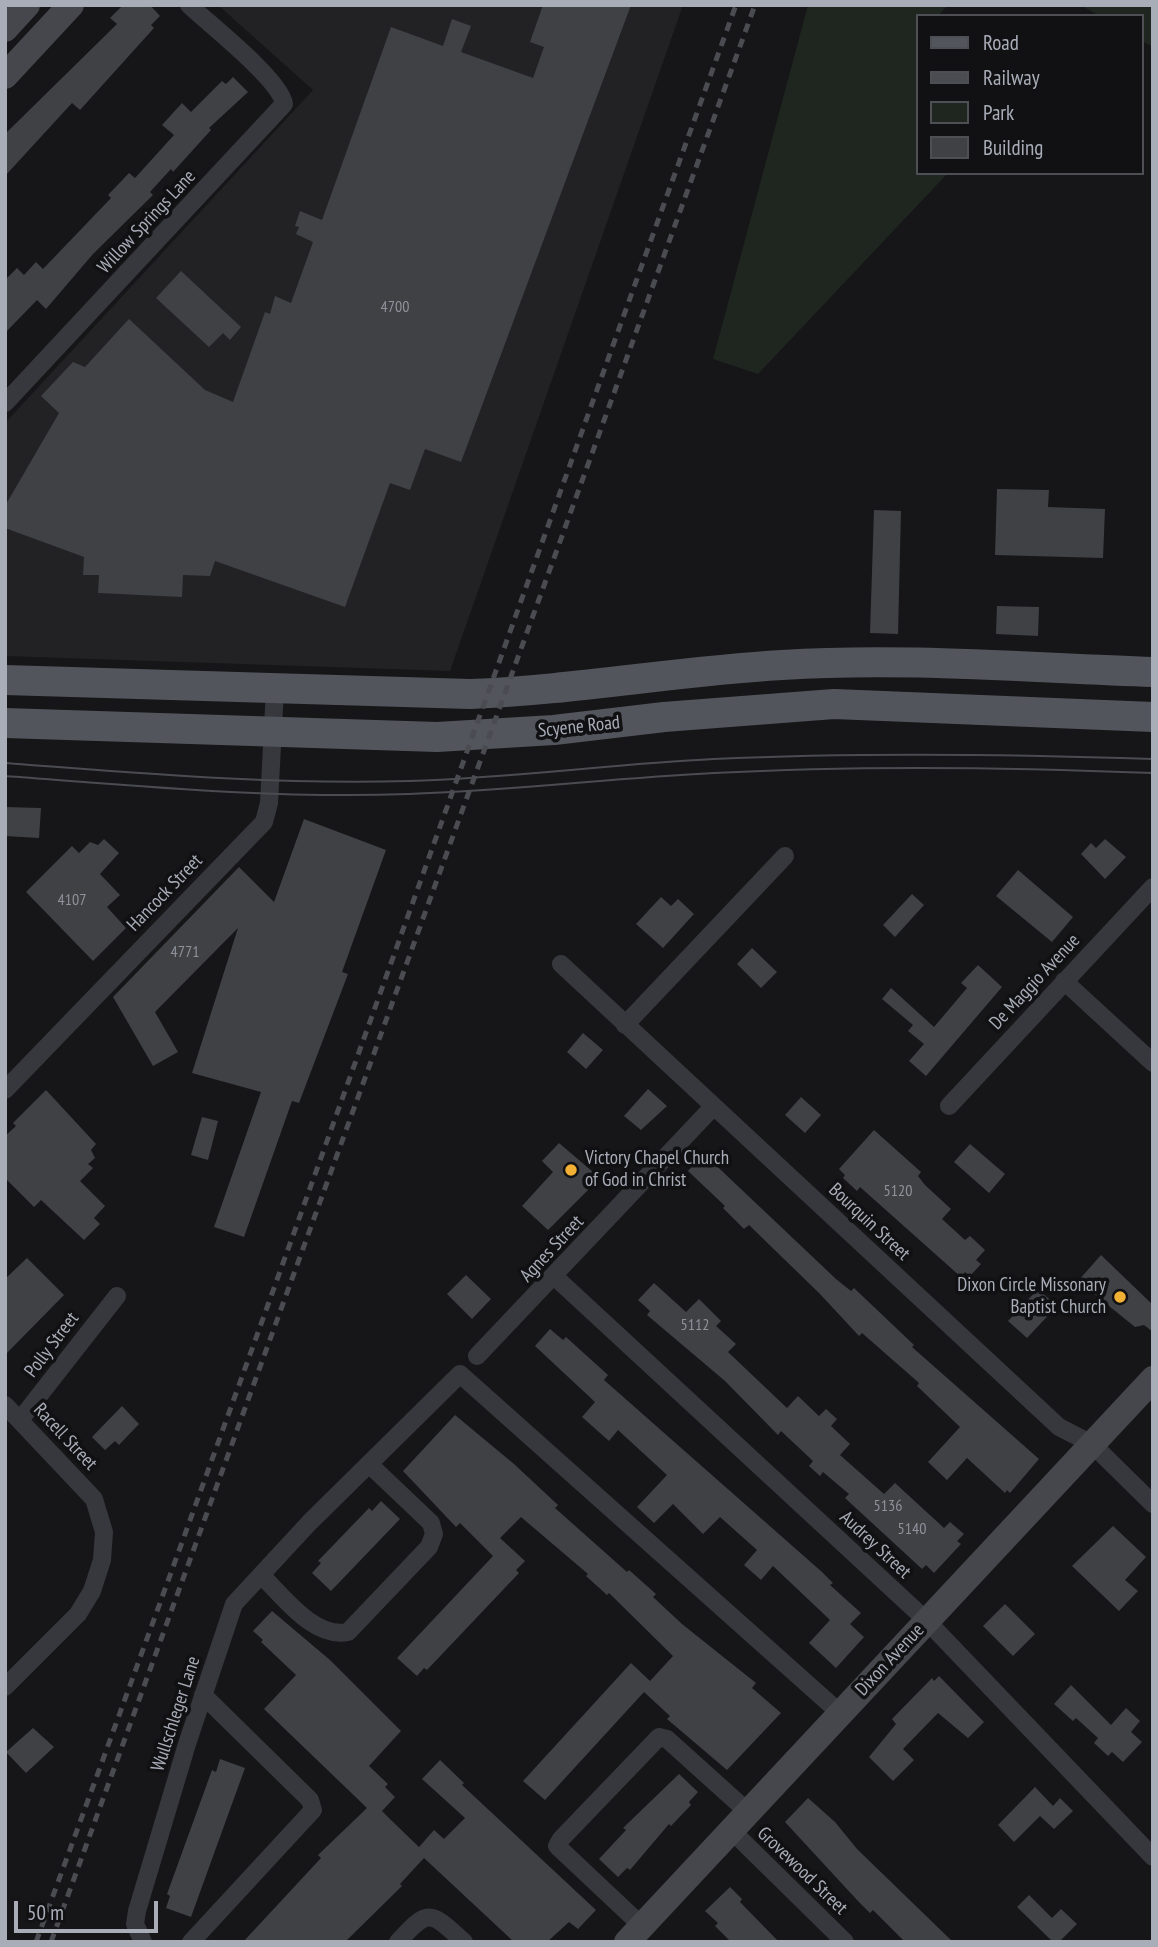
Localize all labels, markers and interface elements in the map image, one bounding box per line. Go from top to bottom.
legend [916,14,1144,175]
text: Road [983,29,1019,56]
text: Railway [983,64,1040,91]
text: Park [983,99,1014,126]
text: Building [983,134,1043,161]
street label: Willow Springs Lane [93,166,201,278]
house number: 4700 [381,297,409,317]
street label: Scyene Road [537,711,621,743]
street label: Hancock Street [123,850,207,936]
house number: 4107 [58,890,86,910]
street label: De Maggio Avenue [985,929,1085,1035]
house number: 4771 [171,942,199,962]
place label: Victory Chapel Church of God in Christ [585,1148,729,1192]
marker: Victory Chapel Church of God in Christ [563,1162,579,1178]
street label: Bourquin Street [824,1179,914,1265]
house number: 5120 [884,1181,912,1201]
street label: Agnes Street [515,1211,589,1287]
place label: Dixon Circle Missonary Baptist Church [957,1275,1106,1319]
marker: Dixon Circle Missonary Baptist Church [1112,1289,1128,1305]
street label: Polly Street [20,1308,84,1382]
house number: 5112 [681,1315,709,1335]
street label: Racell Street [28,1399,102,1475]
house number: 5136 [874,1496,902,1516]
street label: Audrey Street [835,1506,915,1584]
house number: 5140 [898,1519,926,1539]
street label: Dixon Avenue [851,1619,929,1701]
street label: Wullschleger Lane [147,1654,205,1774]
street label: Grovewood Street [752,1822,852,1920]
scale bar [18,1888,161,1932]
text: 50 m [27,1899,64,1926]

